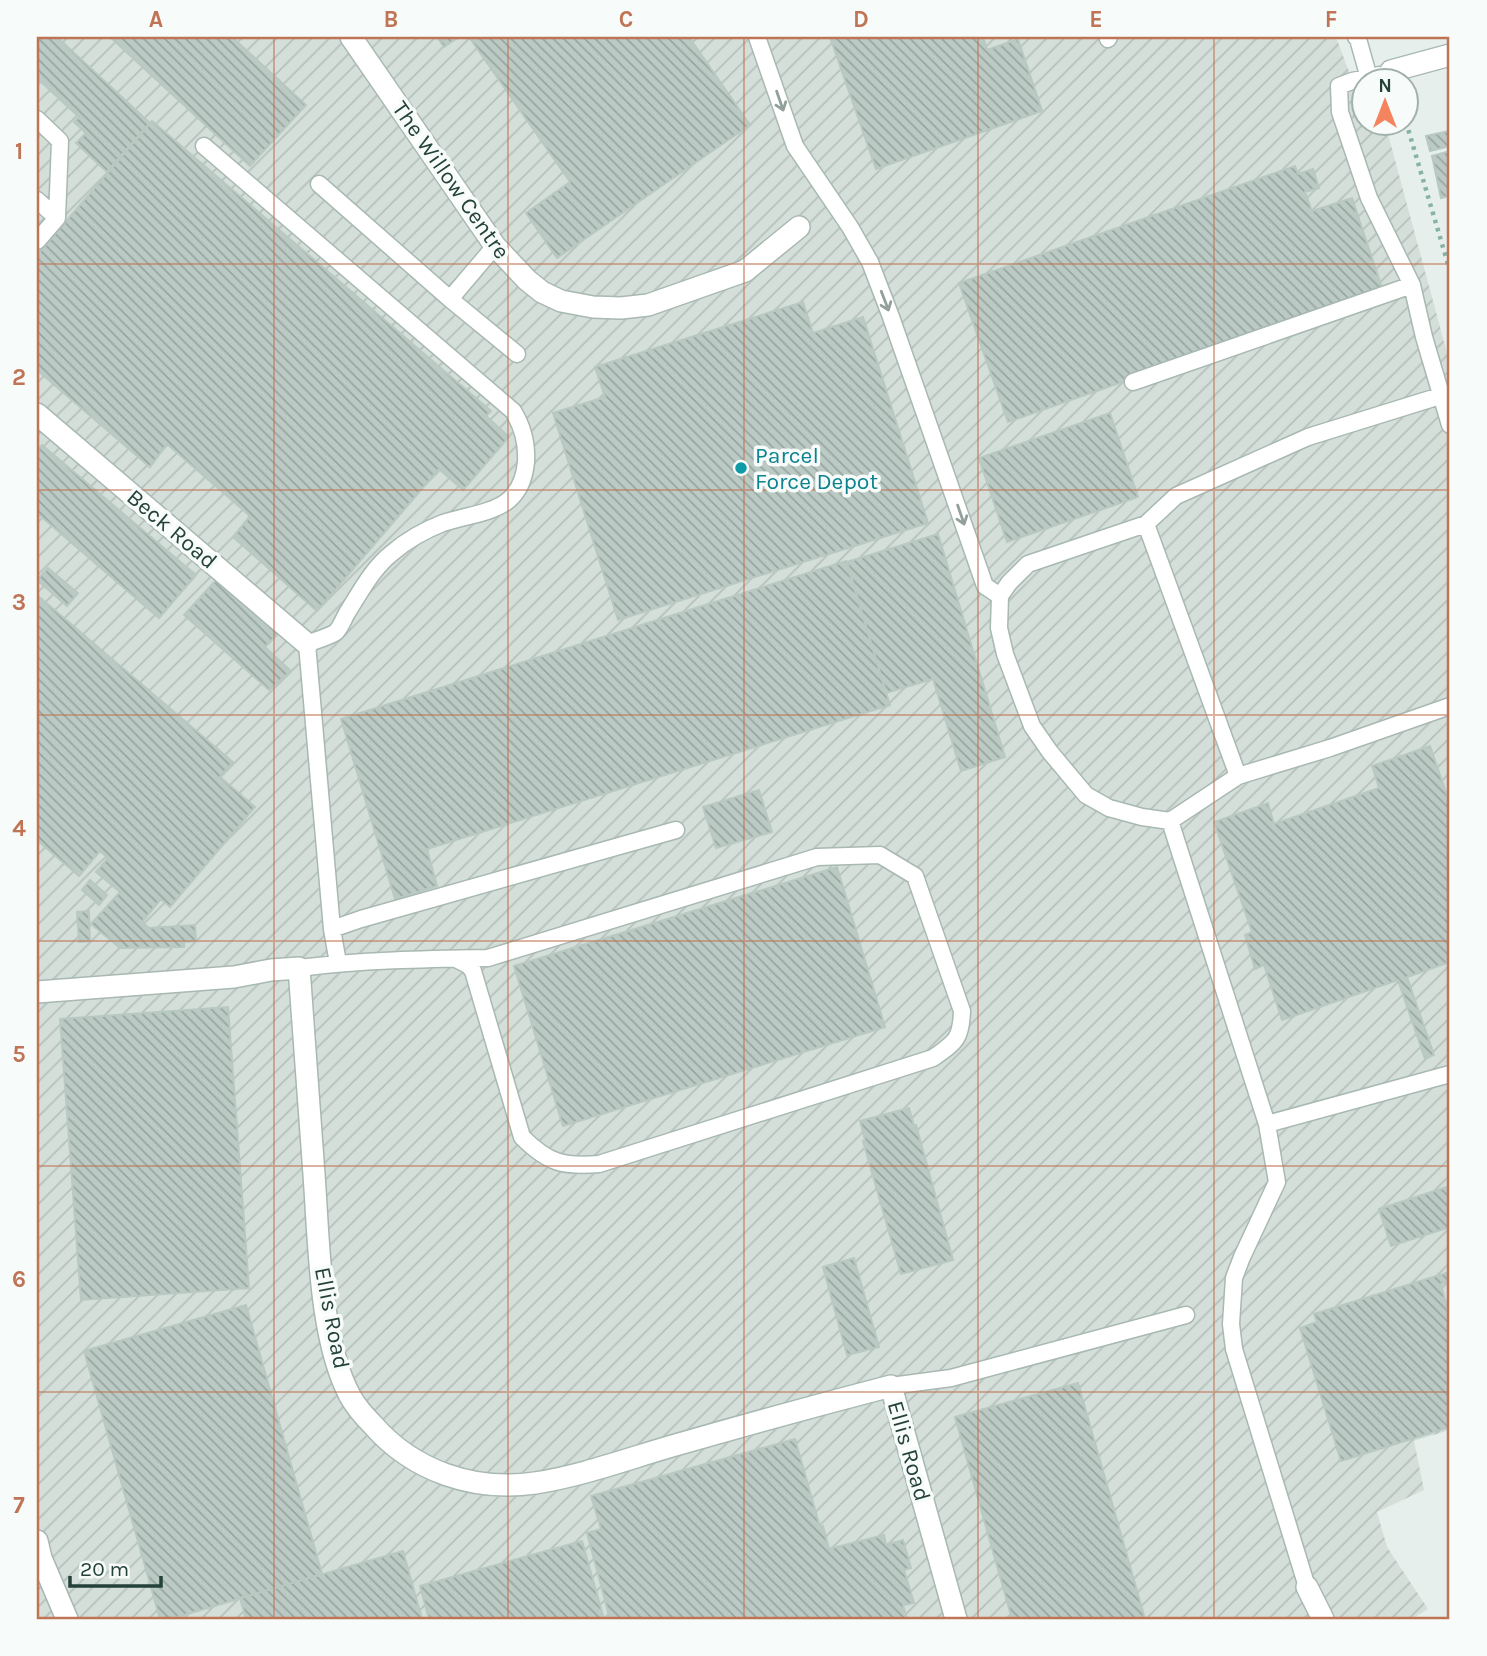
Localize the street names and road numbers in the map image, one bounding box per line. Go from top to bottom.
street label: The Willow Centre [387,96,515,264]
street label: Beck Road [121,484,223,574]
street label: Ellis Road [309,1265,355,1371]
street label: Ellis Road [882,1398,936,1504]

